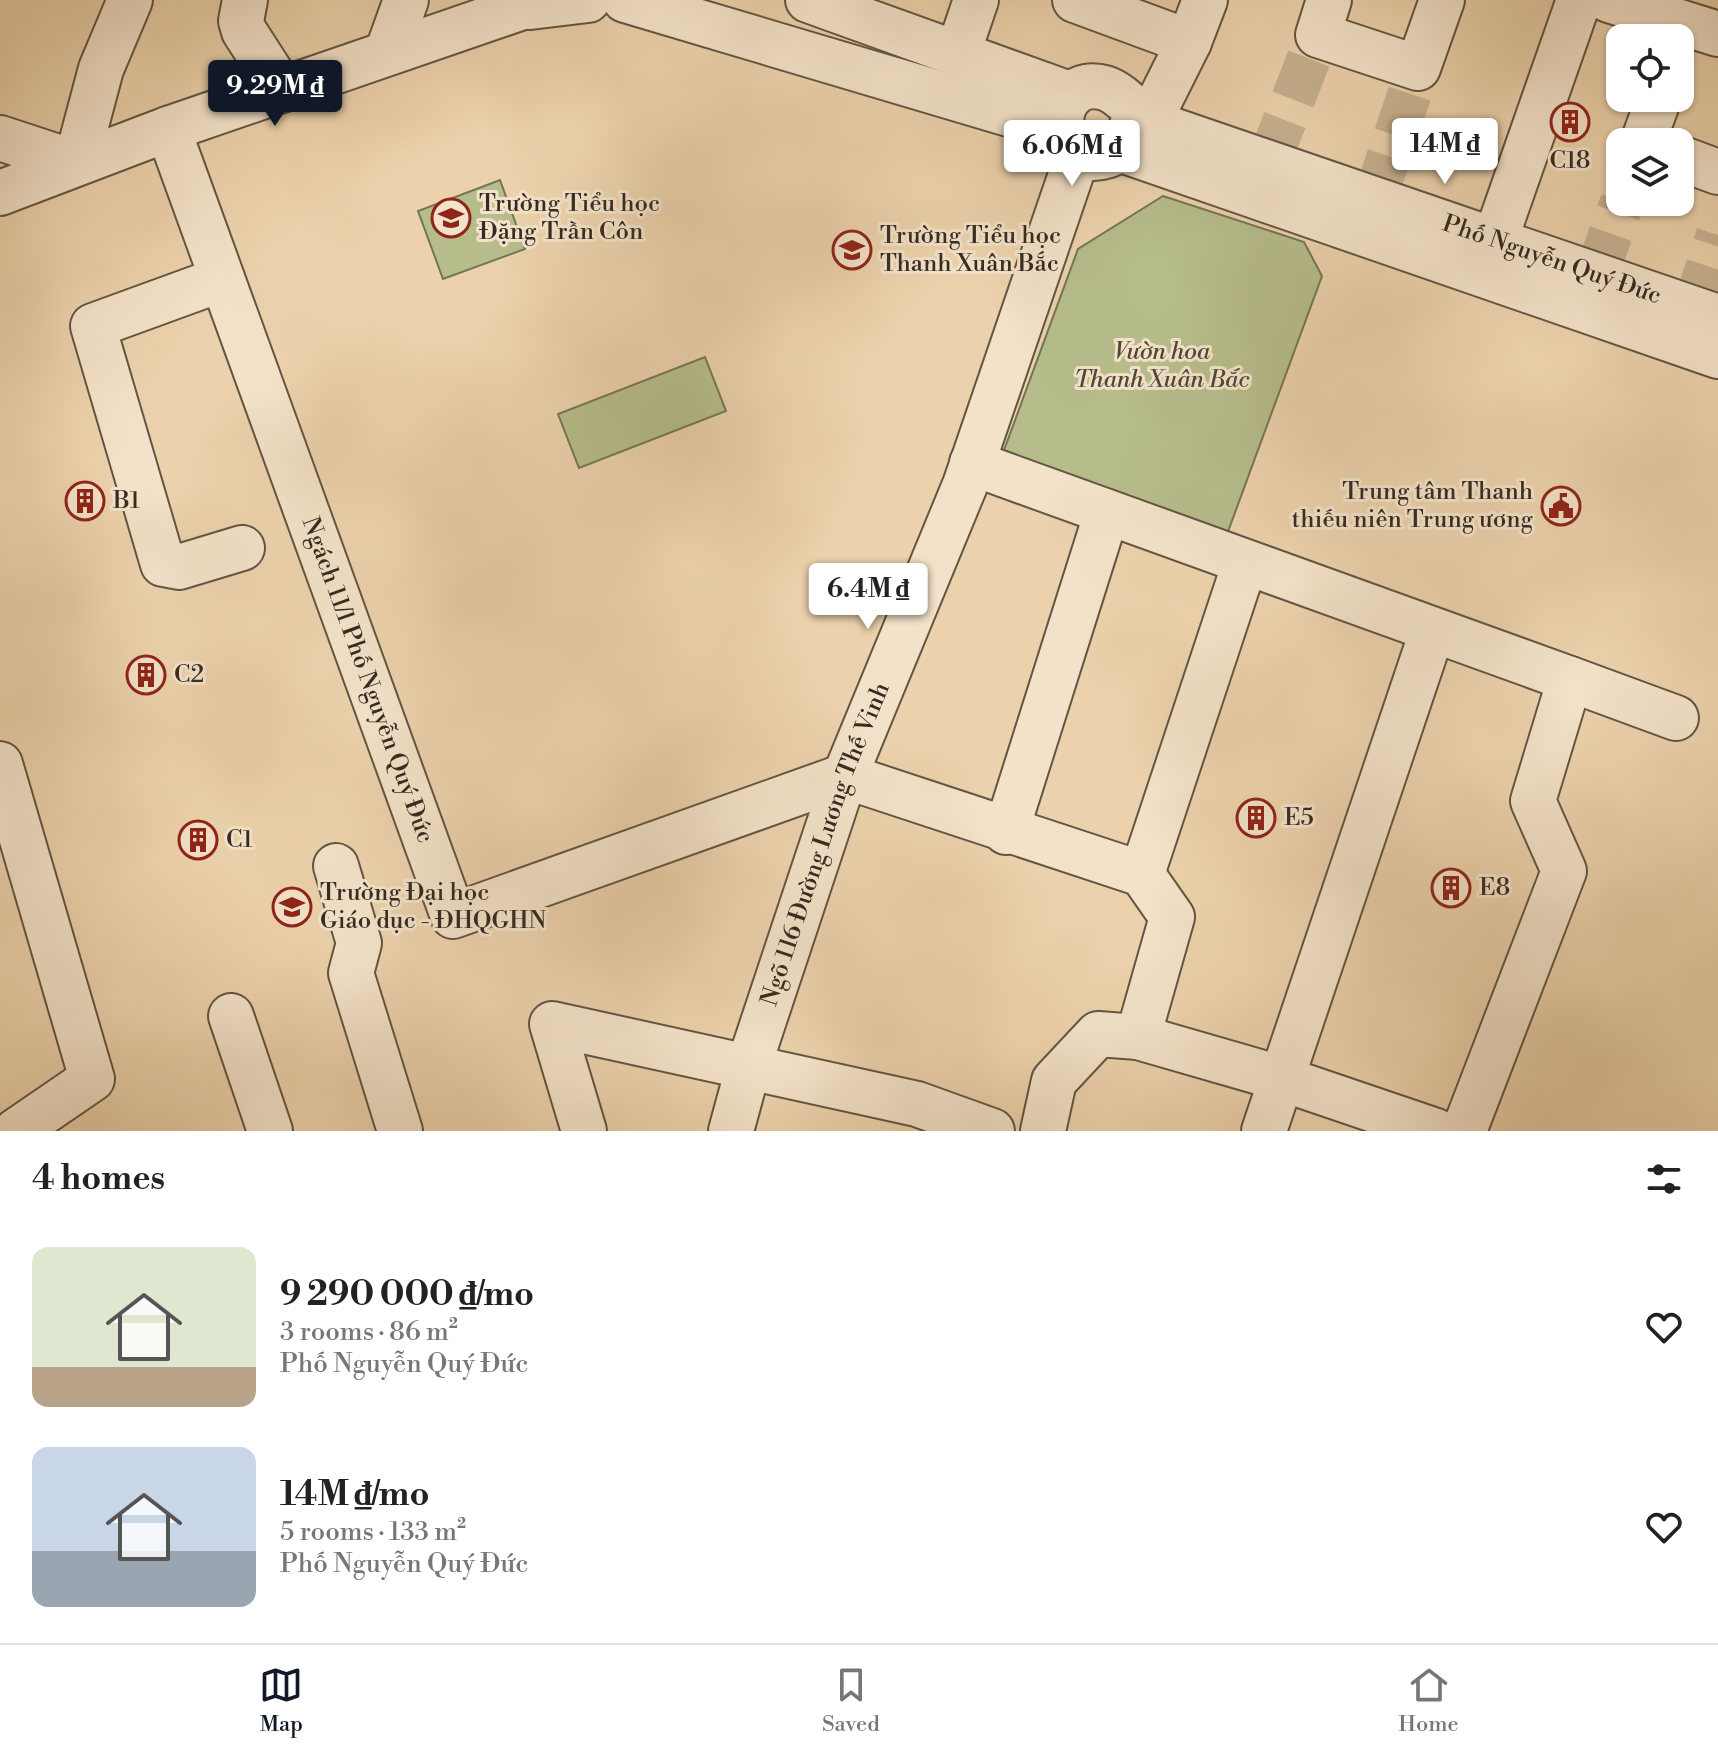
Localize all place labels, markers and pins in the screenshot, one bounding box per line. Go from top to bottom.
pin: 9.29M ₫ [201,60,349,128]
building icon: C18 [1549,101,1591,143]
pin: 14M ₫ [1389,118,1501,186]
pin: 6.06M ₫ [998,120,1146,188]
place label: C18 [1549,146,1591,176]
place label: Trường Tiểu học Đặng Trần Côn [479,189,660,247]
school or university icon: Trường Tiểu học Đặng Trần Côn [430,197,472,239]
place label: Trường Tiểu học Thanh Xuân Bắc [880,221,1061,279]
school or university icon: Trường Tiểu học Thanh Xuân Bắc [831,229,873,271]
place label: Trung tâm Thanh thiếu niên Trung ương [1291,477,1534,535]
building icon: B1 [64,480,106,522]
public building icon: Trung tâm Thanh thiếu niên Trung ương [1540,485,1582,527]
place label: B1 [112,486,141,516]
pin: 6.4M ₫ [803,563,933,631]
building icon: C2 [125,654,167,696]
place label: C2 [174,660,204,690]
building icon: E5 [1235,797,1277,839]
place label: E5 [1284,803,1314,833]
building icon: C1 [177,819,219,861]
place label: C1 [226,825,253,855]
building icon: E8 [1430,867,1472,909]
place label: E8 [1479,873,1510,903]
place label: Trường Đại học Giáo dục - ĐHQGHN [320,878,547,936]
school or university icon: Trường Đại học Giáo dục - ĐHQGHN [271,886,313,928]

